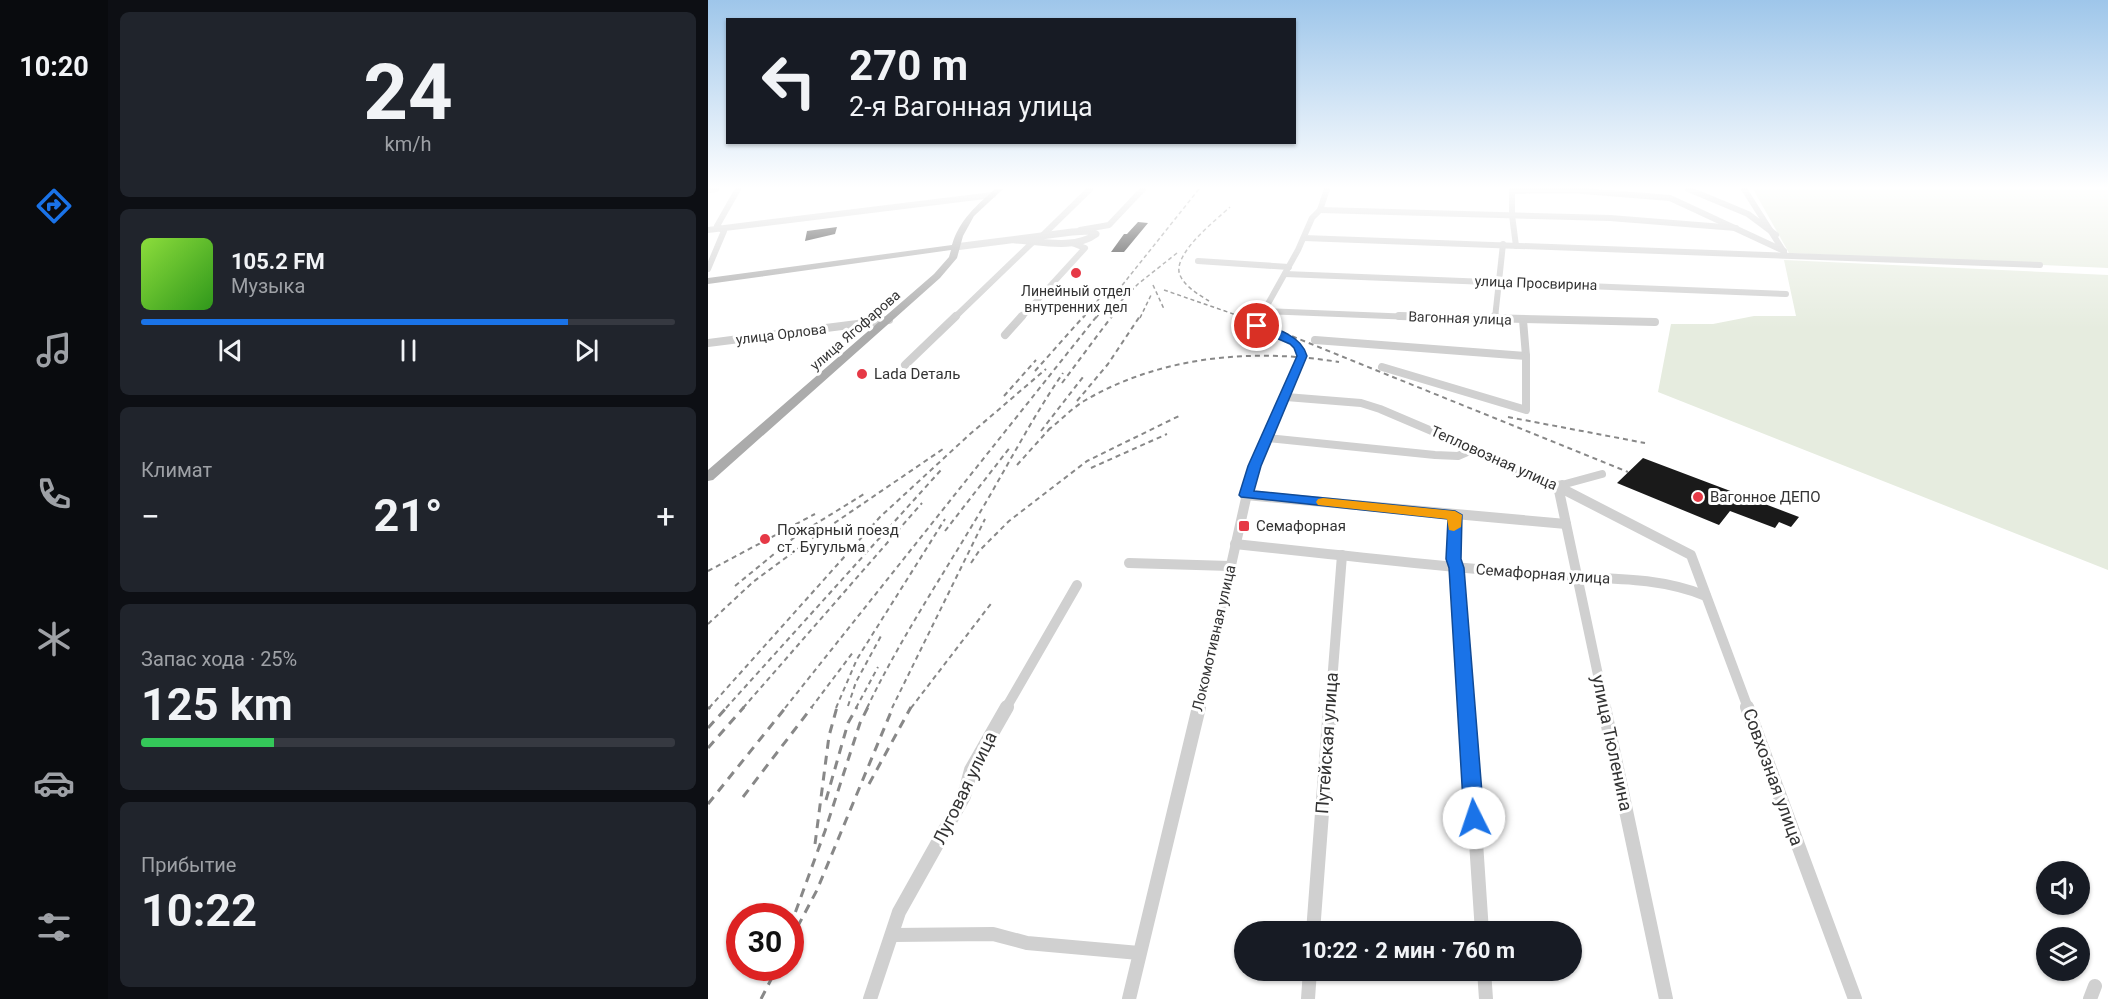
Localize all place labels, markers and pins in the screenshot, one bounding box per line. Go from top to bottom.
marker: Линейный отдел внутренних дел [1069,266,1083,280]
place label: Линейный отдел внутренних дел [1021,283,1131,315]
pin [1231,300,1282,351]
place label: Lada Dеталь [874,365,960,383]
marker: Lada Dеталь [855,367,869,381]
place label: Вагонное ДЕПО [1710,488,1821,506]
marker: Вагонное ДЕПО [1691,490,1705,504]
place label: Семафорная [1256,517,1346,535]
marker: Семафорная [1237,519,1251,533]
place label: Пожарный поезд ст. Бугульма [777,521,899,556]
marker: Пожарный поезд ст. Бугульма [758,532,772,546]

